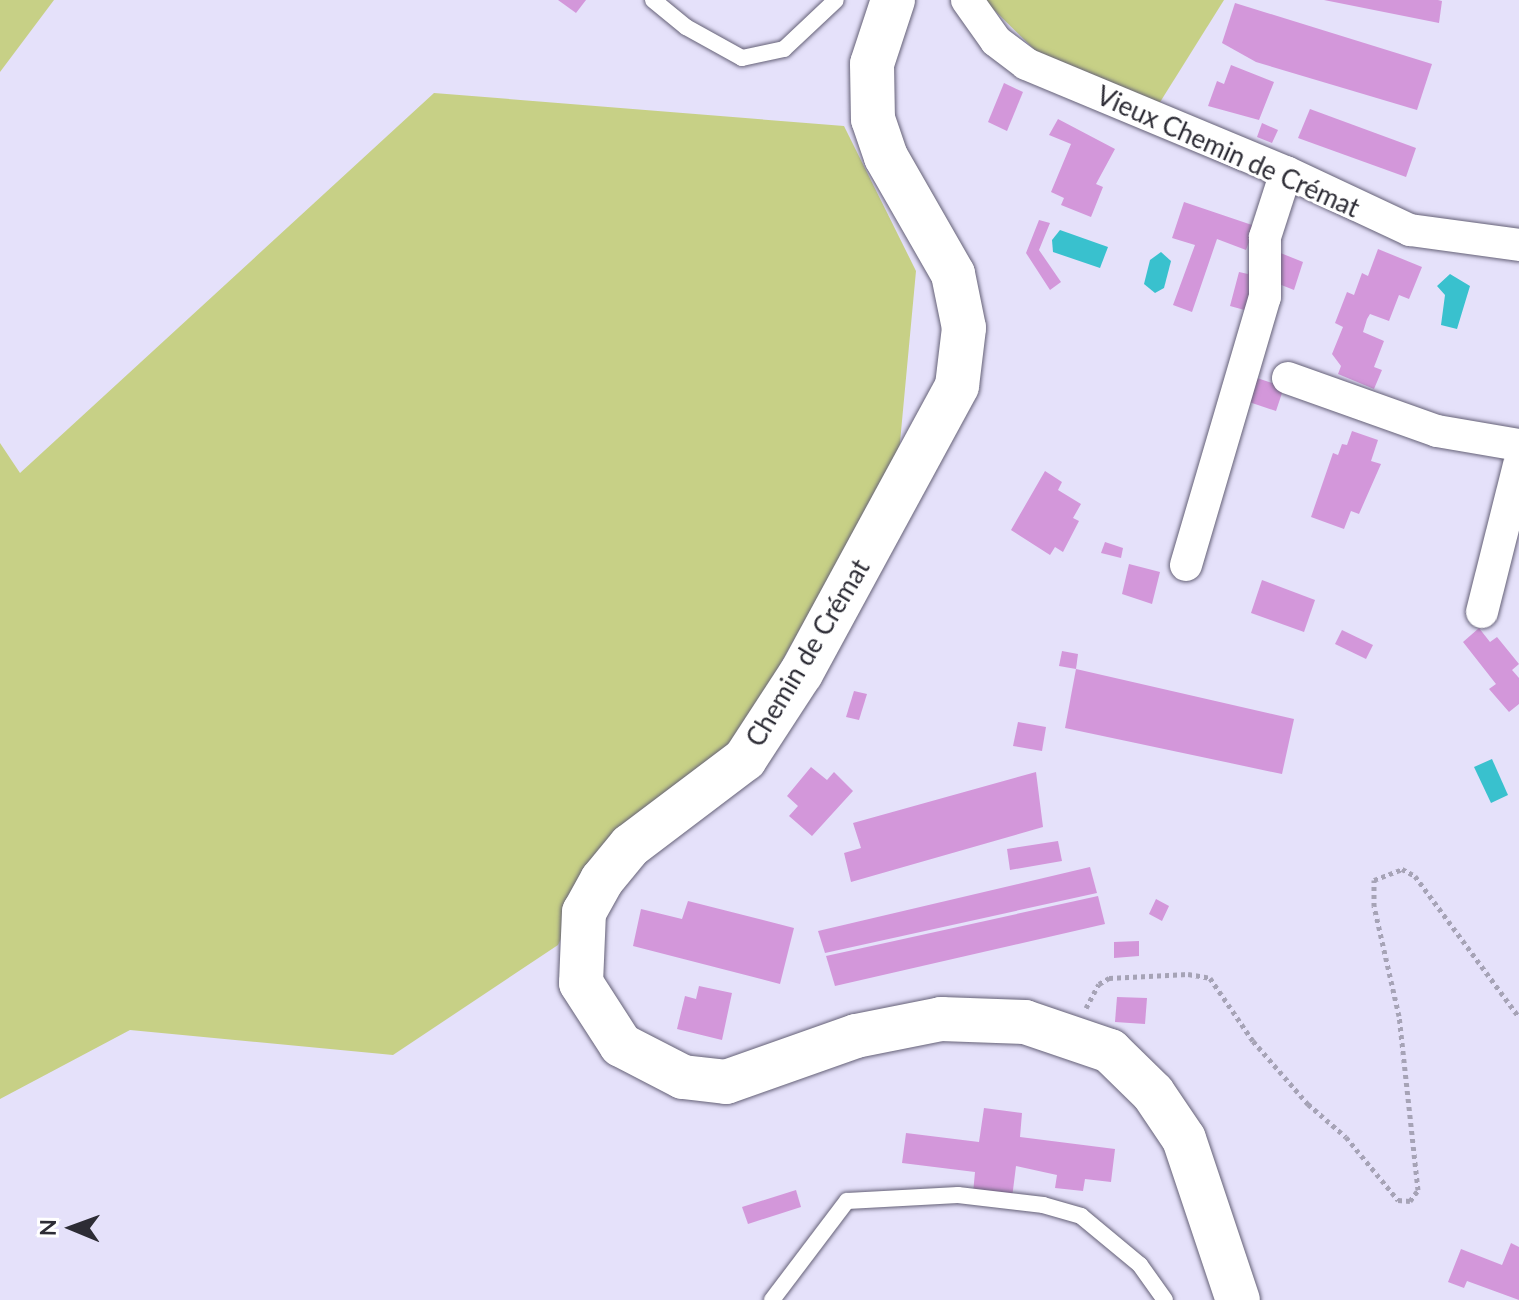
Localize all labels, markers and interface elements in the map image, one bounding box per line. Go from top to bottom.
street label: Vieux Chemin de Crémat [1092,80,1364,224]
street label: Chemin de Crémat [740,554,876,752]
north arrow [32,1188,112,1268]
text: N [34,1219,61,1236]

